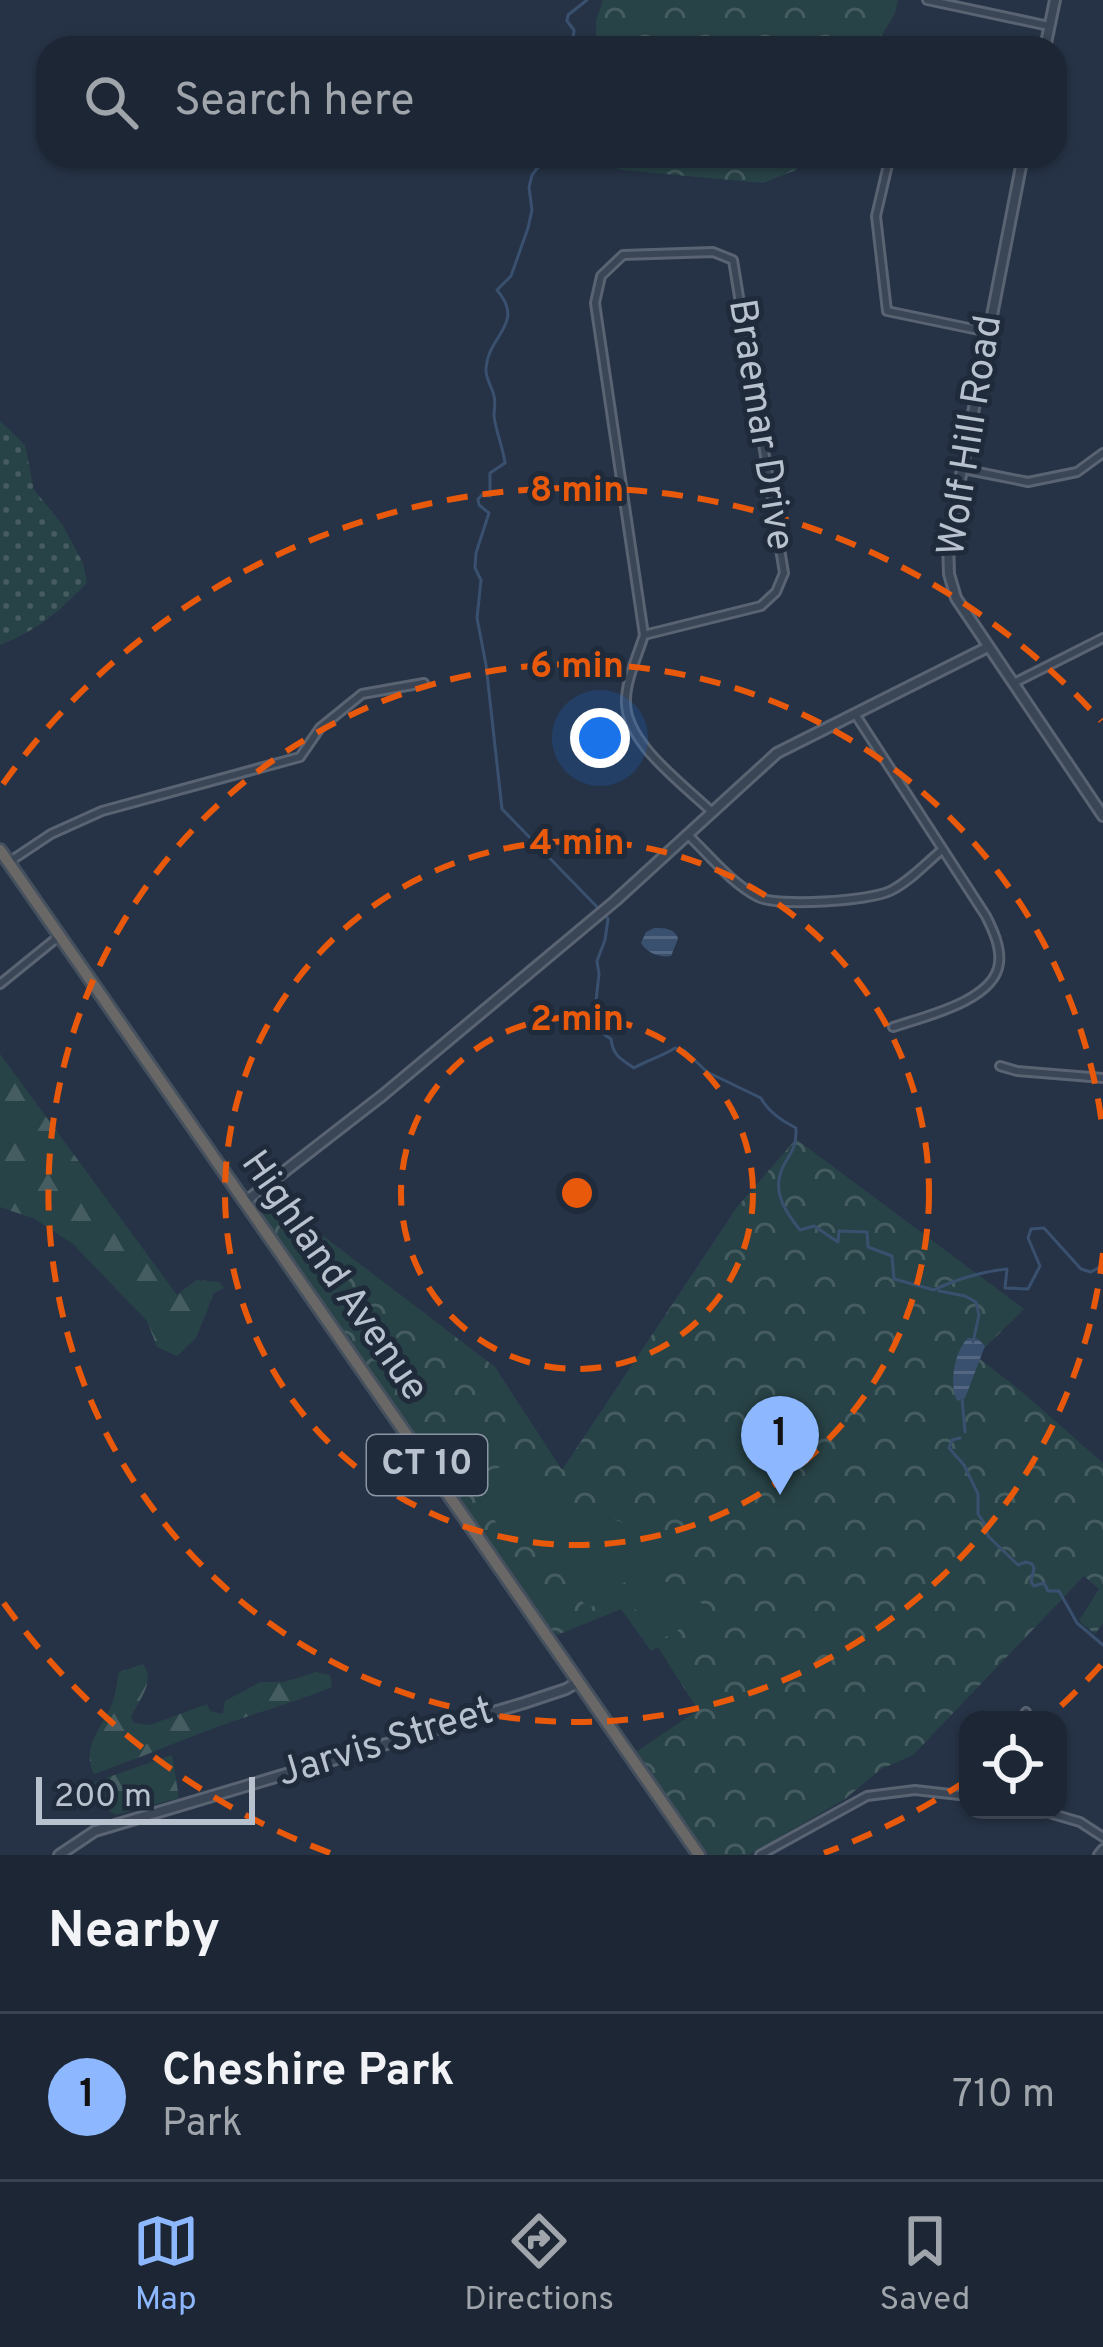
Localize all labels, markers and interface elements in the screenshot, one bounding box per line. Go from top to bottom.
search box [36,36,1067,168]
icon: search [78,69,144,135]
text: Search here [174,74,414,131]
street label: Braemar Drive [715,296,803,554]
street label: Wolf Hill Road [929,312,1015,560]
text: 8 min [530,469,624,515]
text: 6 min [530,645,624,691]
your location [570,708,630,768]
text: 4 min [529,822,625,868]
text: 2 min [530,998,624,1044]
street label: Highland Avenue [228,1142,438,1412]
centre of rings [556,1172,598,1214]
pin: 1 [741,1396,819,1495]
road number: CT 10 [367,1435,487,1495]
street label: Jarvis Street [272,1688,500,1800]
map controls [959,1711,1067,1819]
button: locate [959,1711,1067,1819]
scale bar [36,1771,255,1824]
text: 200 m [54,1777,152,1819]
text: Nearby [48,1901,220,1966]
text: Cheshire Park [162,2044,454,2101]
text: 1 [79,2072,95,2121]
text: 710 m [952,2072,1055,2121]
text: Park [162,2101,243,2150]
tab: Map [133,2208,199,2322]
tab: Directions [464,2208,614,2322]
tab: Saved [880,2208,970,2322]

